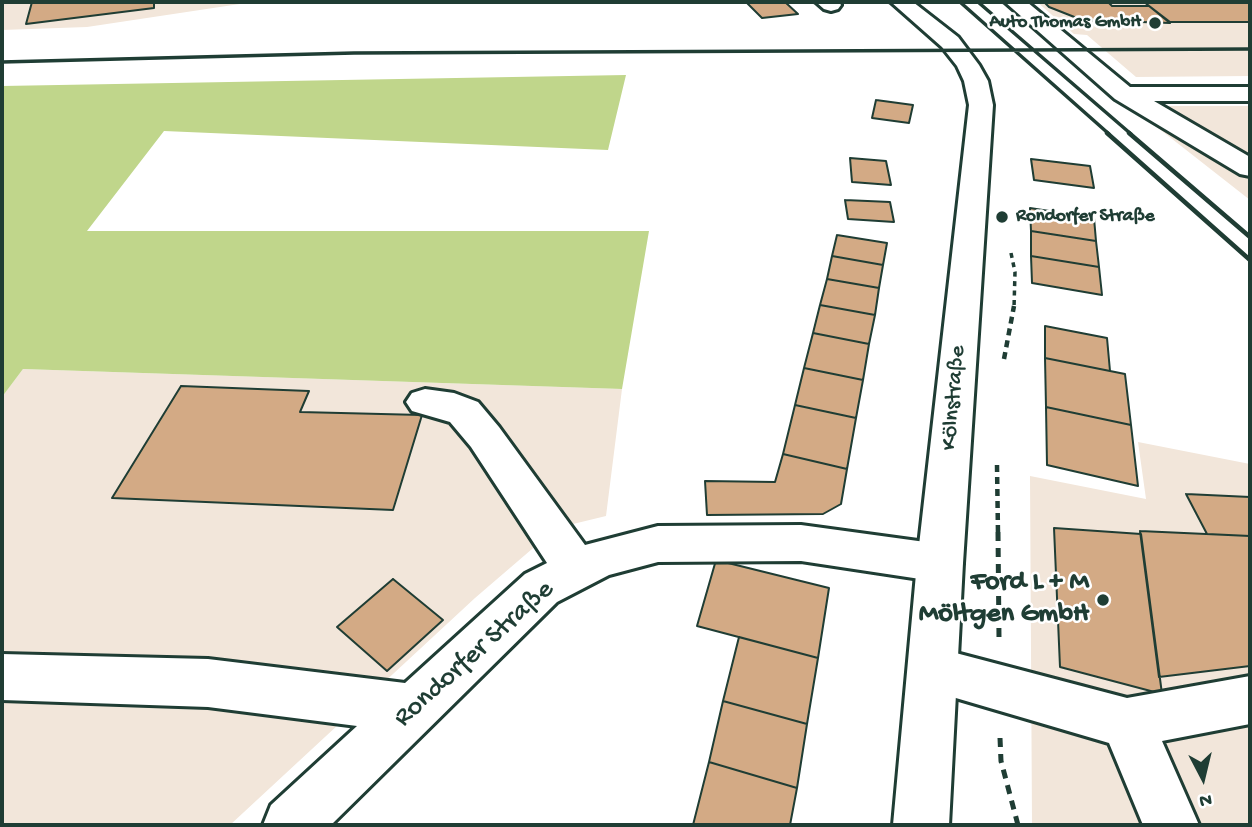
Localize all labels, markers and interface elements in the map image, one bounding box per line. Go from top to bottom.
place label: Auto Thomas GmbH [990,12,1141,34]
marker: Auto Thomas GmbH [1147,15,1163,31]
place label: Rondorfer Straße [1016,206,1155,228]
marker: Rondorfer Straße [994,209,1010,225]
street label: Kölnstraße [937,344,973,452]
place label: Ford L + M Möltgen GmbH [919,567,1089,633]
street label: Rondorfer Straße [388,574,562,736]
marker: Ford L + M Möltgen GmbH [1095,592,1111,608]
north arrow [1168,743,1238,813]
text: N [1198,787,1213,812]

